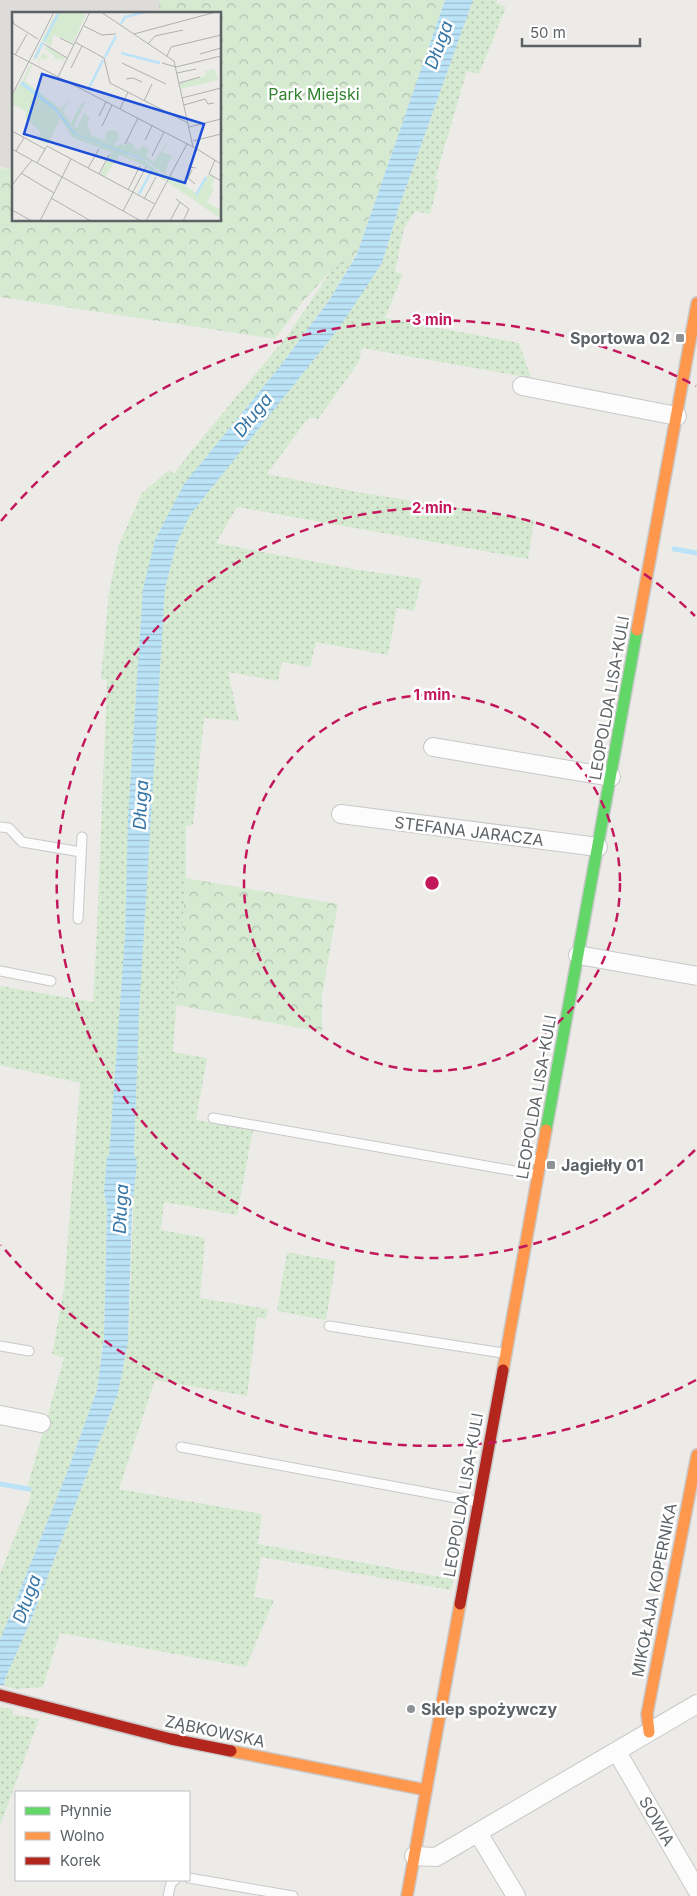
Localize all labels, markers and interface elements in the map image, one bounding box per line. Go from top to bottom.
inset map [12,12,221,221]
scale bar [522,15,640,47]
water label: Długa [420,18,457,72]
text: 50 m [530,23,566,42]
park label: Park Miejski [268,84,360,104]
text: 3 min [412,310,452,329]
place label: Sportowa 02 [570,328,670,348]
marker: Sportowa 02 [674,332,686,344]
water label: Długa [229,389,277,441]
text: 2 min [412,498,452,517]
street label: LEOPOLDA LISA-KULI [585,614,633,782]
text: 1 min [413,685,451,704]
water label: Długa [129,779,152,831]
street label: STEFANA JARACZA [393,812,545,850]
centre of rings [423,874,441,892]
street label: LEOPOLDA LISA-KULI [512,1013,560,1181]
place label: Jagiełły 01 [561,1155,644,1175]
marker: Jagiełły 01 [545,1159,557,1171]
water label: Długa [109,1183,132,1235]
street label: LEOPOLDA LISA-KULI [439,1411,487,1579]
street label: MIKOŁAJA KOPERNIKA [627,1501,681,1679]
water label: Długa [8,1572,45,1626]
place label: Sklep spożywczy [421,1699,557,1719]
marker: Sklep spożywczy [405,1703,417,1715]
street label: ZĄBKOWSKA [163,1711,267,1751]
legend [15,1791,190,1881]
street label: SOWIA [635,1793,679,1849]
text: Płynnie [60,1801,112,1820]
text: Wolno [60,1826,105,1845]
text: Korek [60,1851,102,1870]

